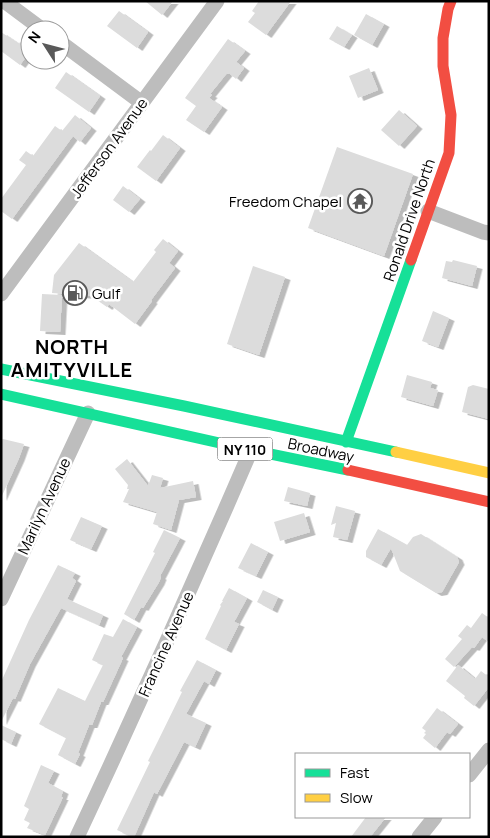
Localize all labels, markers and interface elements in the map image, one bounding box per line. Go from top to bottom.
north arrow [20,20,70,70]
text: N [23,27,45,47]
street label: Jefferson Avenue [65,93,153,202]
street label: Ronald Drive North [378,156,440,284]
temple icon: Freedom Chapel [347,188,373,214]
place label: Freedom Chapel [229,191,342,212]
fuel station icon: Gulf [62,280,88,306]
place label: Gulf [92,283,121,304]
district label: NORTH AMITYVILLE [11,333,133,383]
street label: Broadway [286,433,356,467]
road number: NY 110 [218,438,272,460]
street label: Marilyn Avenue [12,454,76,558]
street label: Francine Avenue [133,588,199,700]
legend [295,753,470,818]
text: Fast [340,762,369,783]
text: Slow [340,787,373,808]

